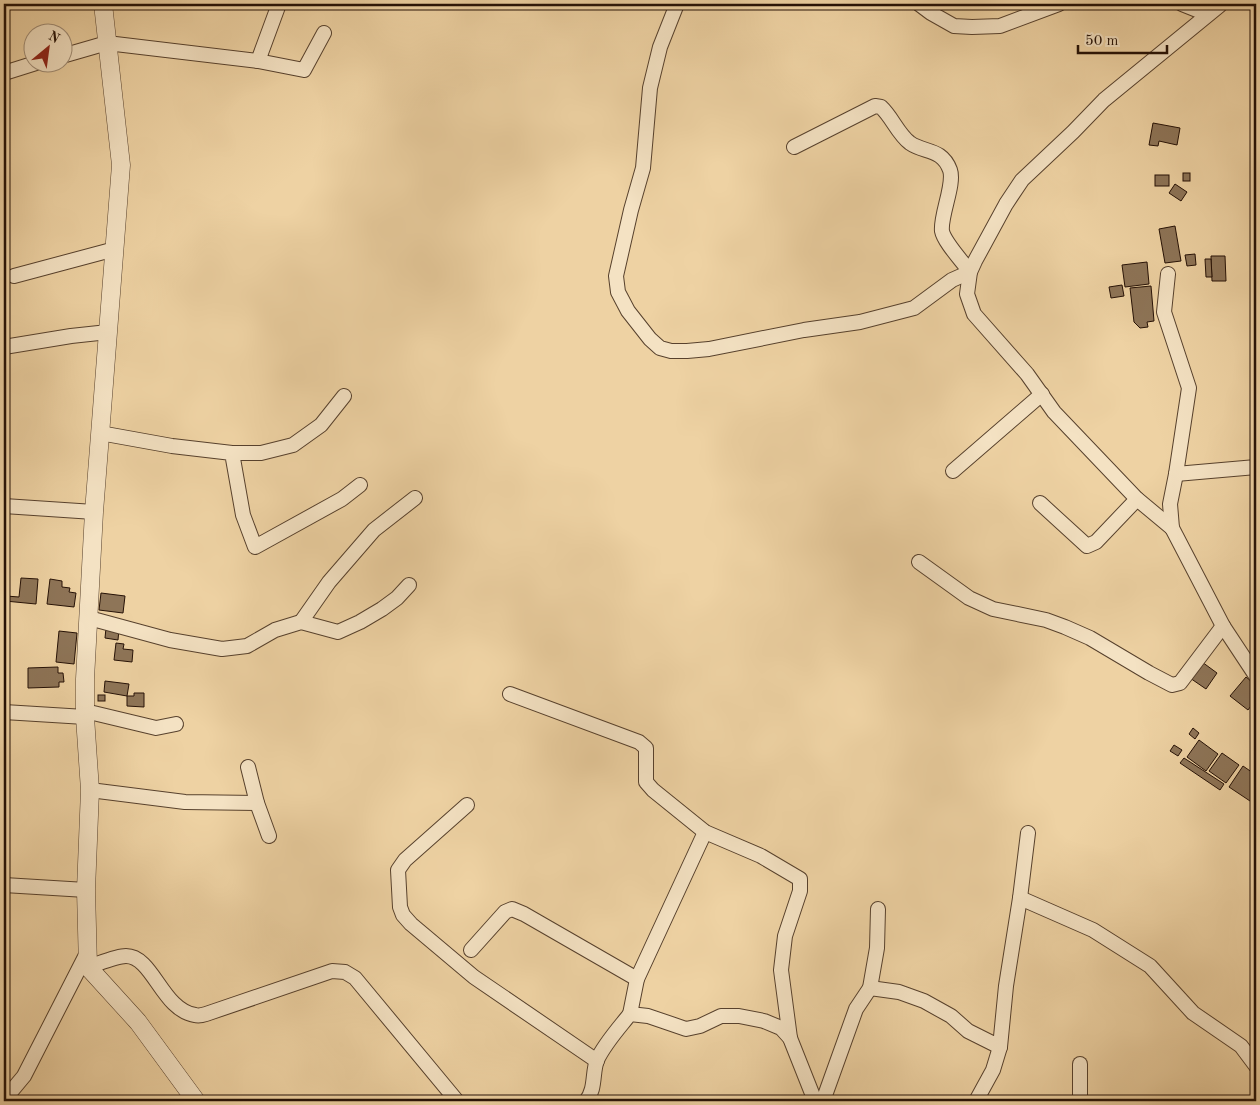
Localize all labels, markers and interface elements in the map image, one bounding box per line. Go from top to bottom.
north arrow [22,22,72,72]
scale bar [1078,22,1166,54]
text: N [46,29,62,46]
text: 50 m [1085,34,1119,49]

